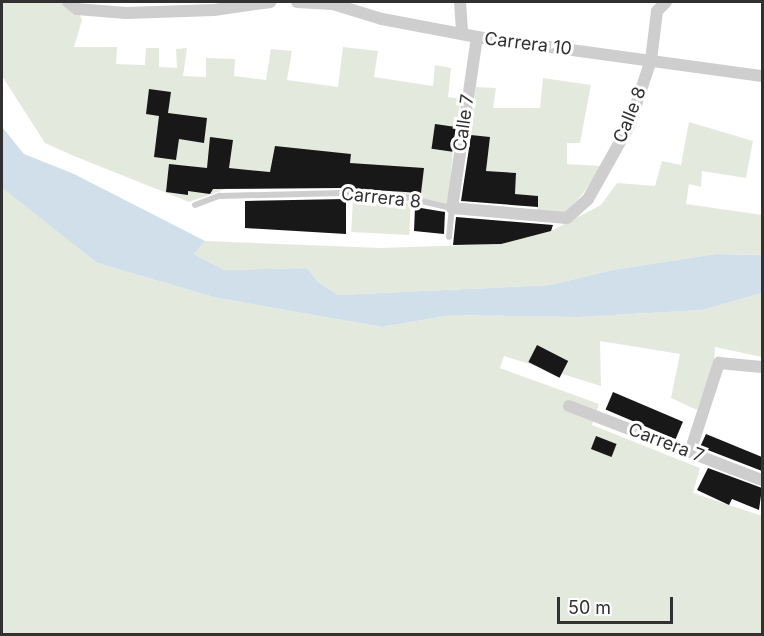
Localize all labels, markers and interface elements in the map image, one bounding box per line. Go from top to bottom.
street label: Carrera 10 [483,28,573,60]
street label: Calle 8 [609,84,651,146]
street label: Calle 7 [449,93,479,153]
street label: Carrera 8 [340,183,422,213]
street label: Carrera 7 [625,419,707,467]
scale bar [560,585,676,623]
text: 50 m [568,597,611,618]

